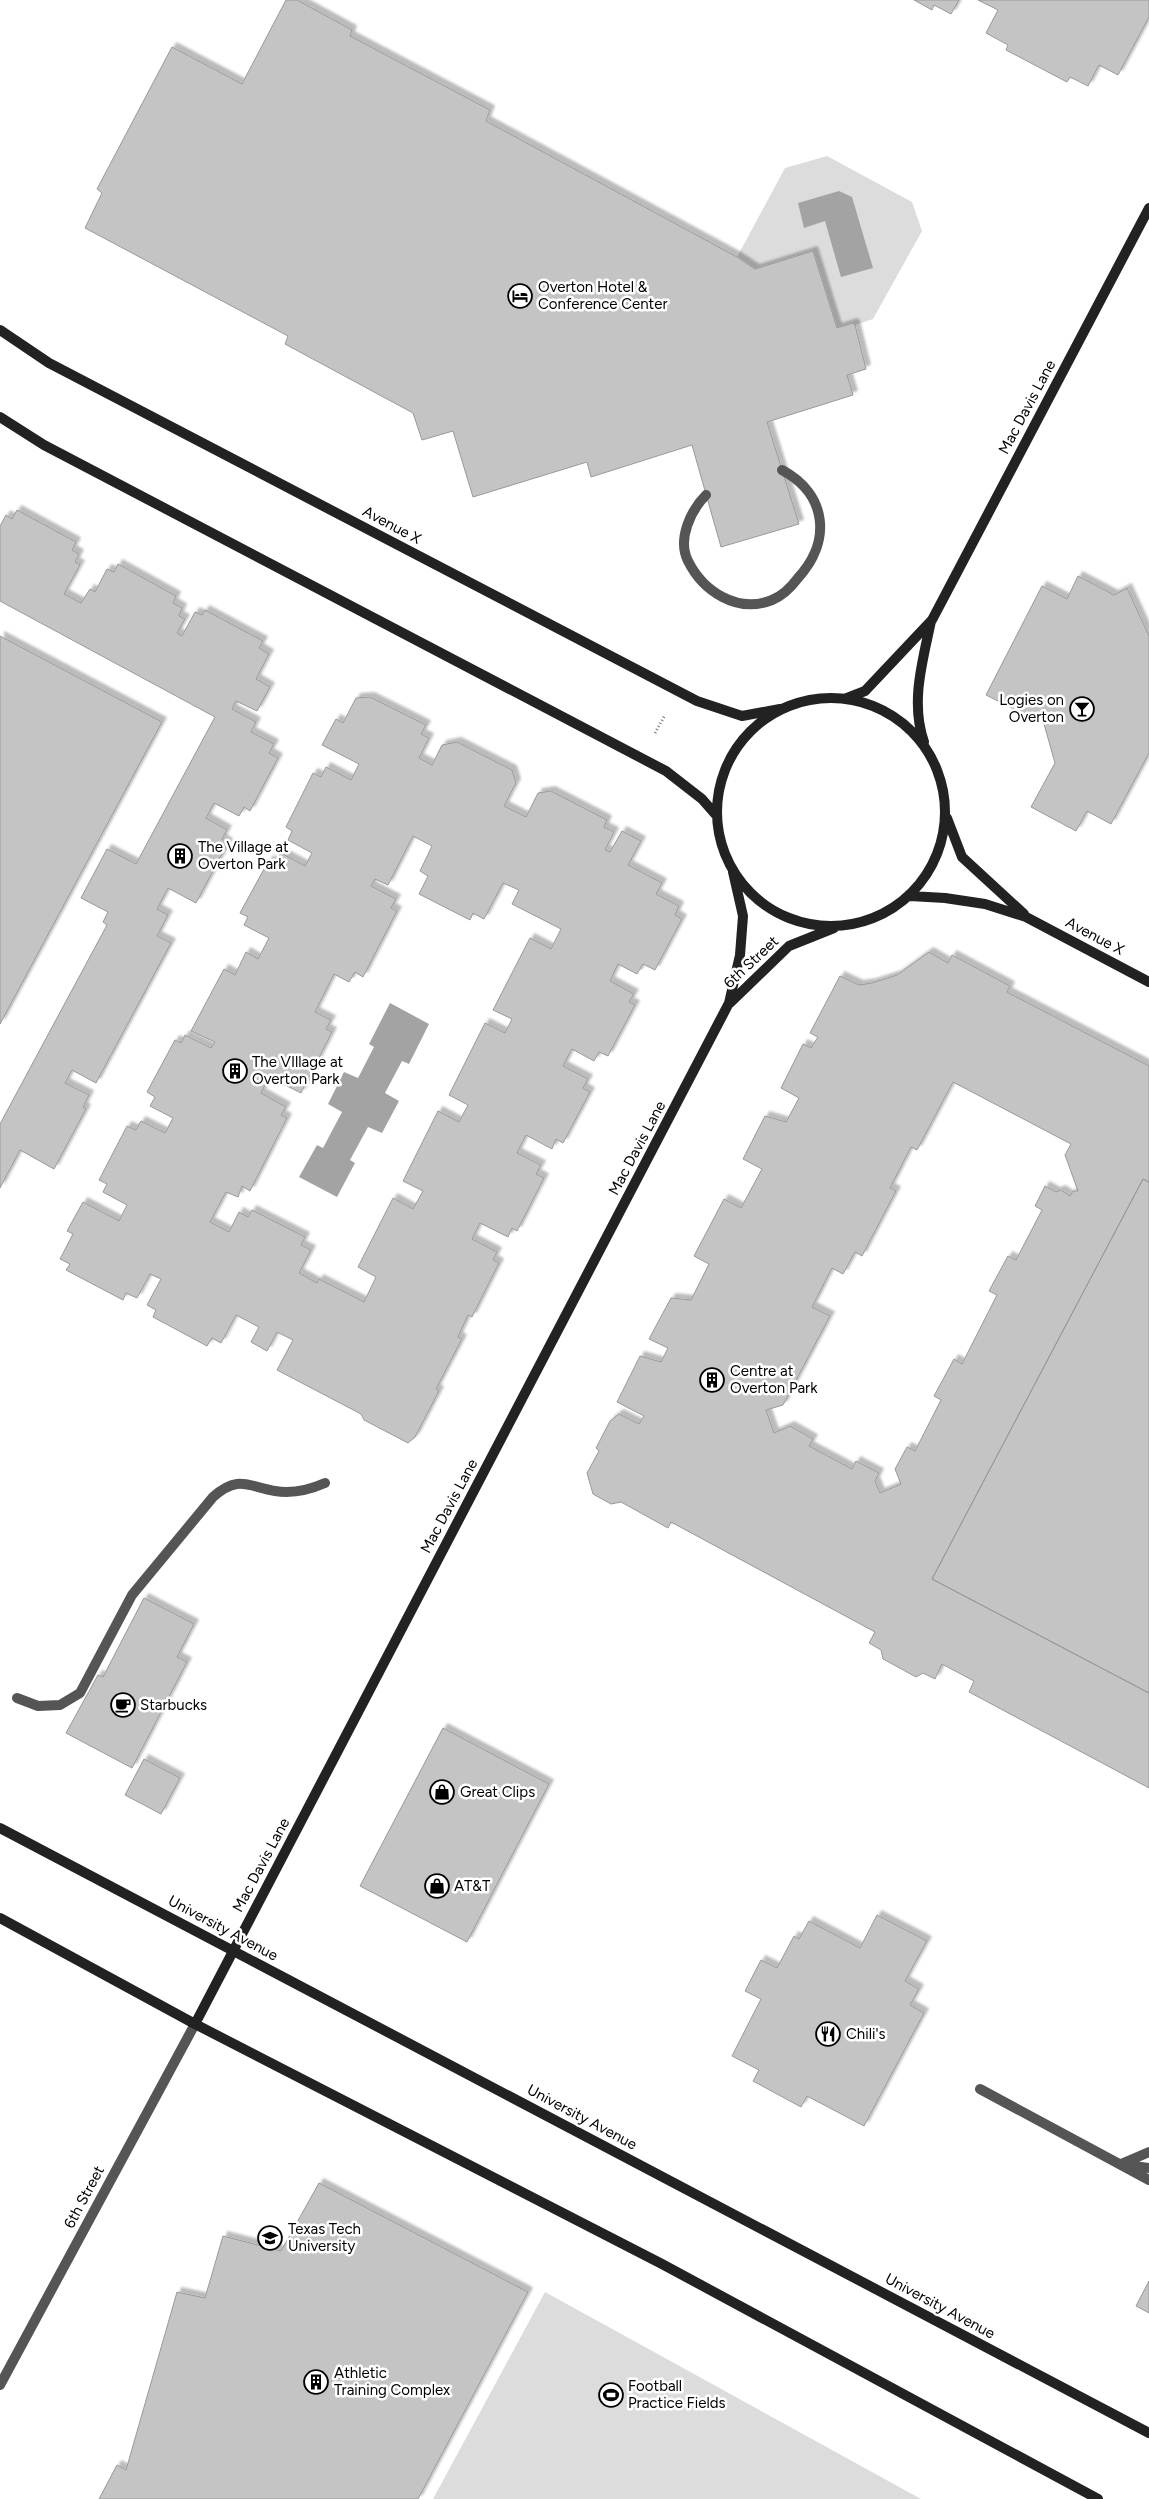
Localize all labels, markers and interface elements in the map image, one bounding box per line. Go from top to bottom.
place label: Overton Hotel & Conference Center [538,278,667,313]
hotel icon: Overton Hotel & Conference Center [507,283,533,309]
street label: Mac Davis Lane [995,357,1059,457]
street label: Avenue X [360,502,425,548]
place label: Logies on Overton [999,691,1064,726]
bar icon: Logies on Overton [1069,696,1095,722]
place label: The Village at Overton Park [198,838,289,873]
building icon: The Village at Overton Park [167,843,193,869]
street label: Avenue X [1063,913,1128,959]
street label: 6th Street [720,932,782,992]
place label: The VIllage at Overton Park [252,1053,344,1088]
building icon: The VIllage at Overton Park [222,1058,248,1084]
street label: Mac Davis Lane [605,1098,669,1198]
place label: Centre at Overton Park [730,1362,818,1397]
building icon: Centre at Overton Park [699,1367,725,1393]
street label: Mac Davis Lane [417,1456,481,1556]
cafe icon: Starbucks [110,1692,136,1718]
place label: Starbucks [140,1696,207,1714]
shop icon: Great Clips [429,1779,455,1805]
place label: Great Clips [460,1783,535,1801]
street label: Mac Davis Lane [229,1815,293,1915]
shop icon: AT&T [424,1873,450,1899]
place label: AT&T [454,1877,491,1895]
street label: University Avenue [165,1891,281,1965]
restaurant icon: Chili's [815,2021,841,2047]
place label: Chili's [846,2025,885,2043]
street label: University Avenue [524,2080,640,2154]
street label: 6th Street [60,2162,108,2231]
place label: Texas Tech University [288,2220,361,2255]
school or university icon: Texas Tech University [257,2225,283,2251]
street label: University Avenue [882,2269,998,2343]
place label: Athletic Training Complex [334,2364,450,2399]
building icon: Athletic Training Complex [303,2369,329,2395]
place label: Football Practice Fields [628,2377,726,2412]
sports icon: Football Practice Fields [598,2382,624,2408]

